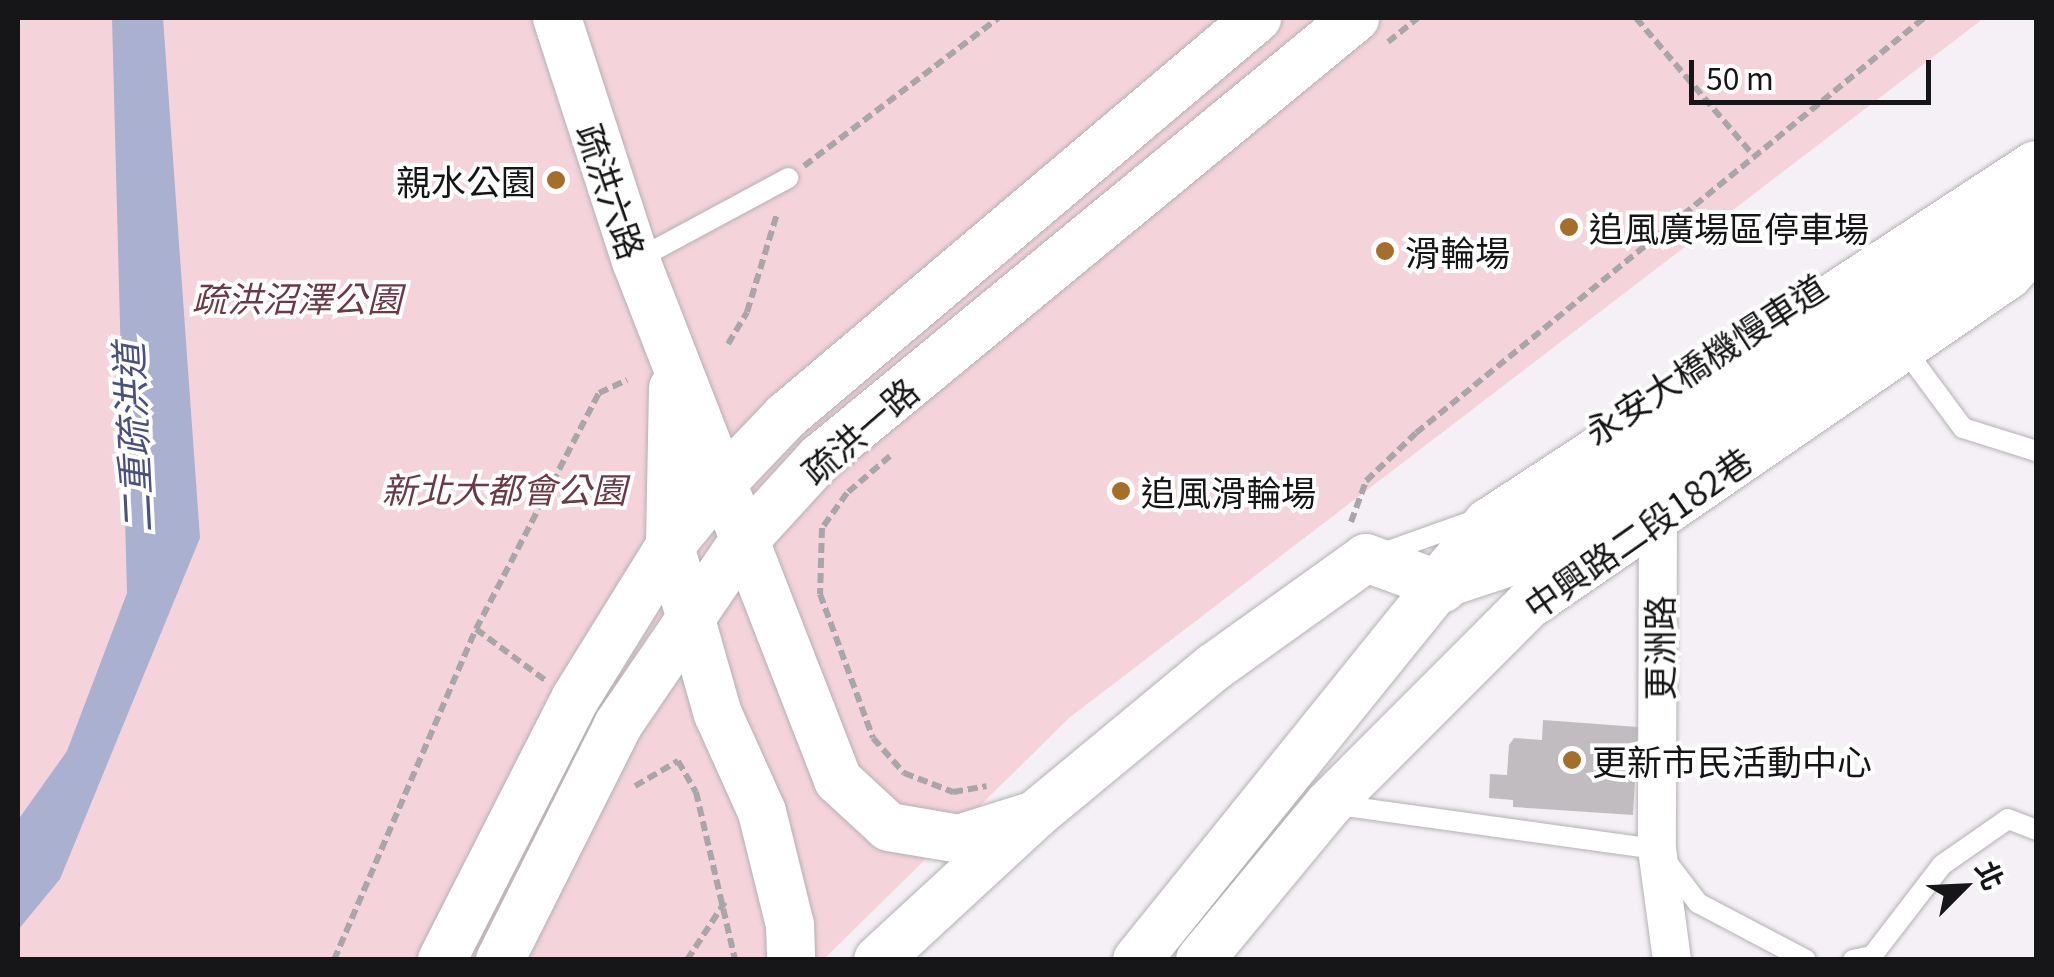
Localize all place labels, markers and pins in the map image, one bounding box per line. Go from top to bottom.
place label: 親水公園 [396,159,536,201]
marker: 親水公園 [545,169,567,191]
place label: 追風廣場區停車場 [1589,206,1869,248]
marker: 追風廣場區停車場 [1558,216,1580,238]
place label: 滑輪場 [1405,230,1510,272]
marker: 滑輪場 [1374,240,1396,262]
place label: 追風滑輪場 [1141,470,1316,512]
marker: 追風滑輪場 [1110,480,1132,502]
place label: 更新市民活動中心 [1592,739,1872,781]
marker: 更新市民活動中心 [1561,749,1583,771]

